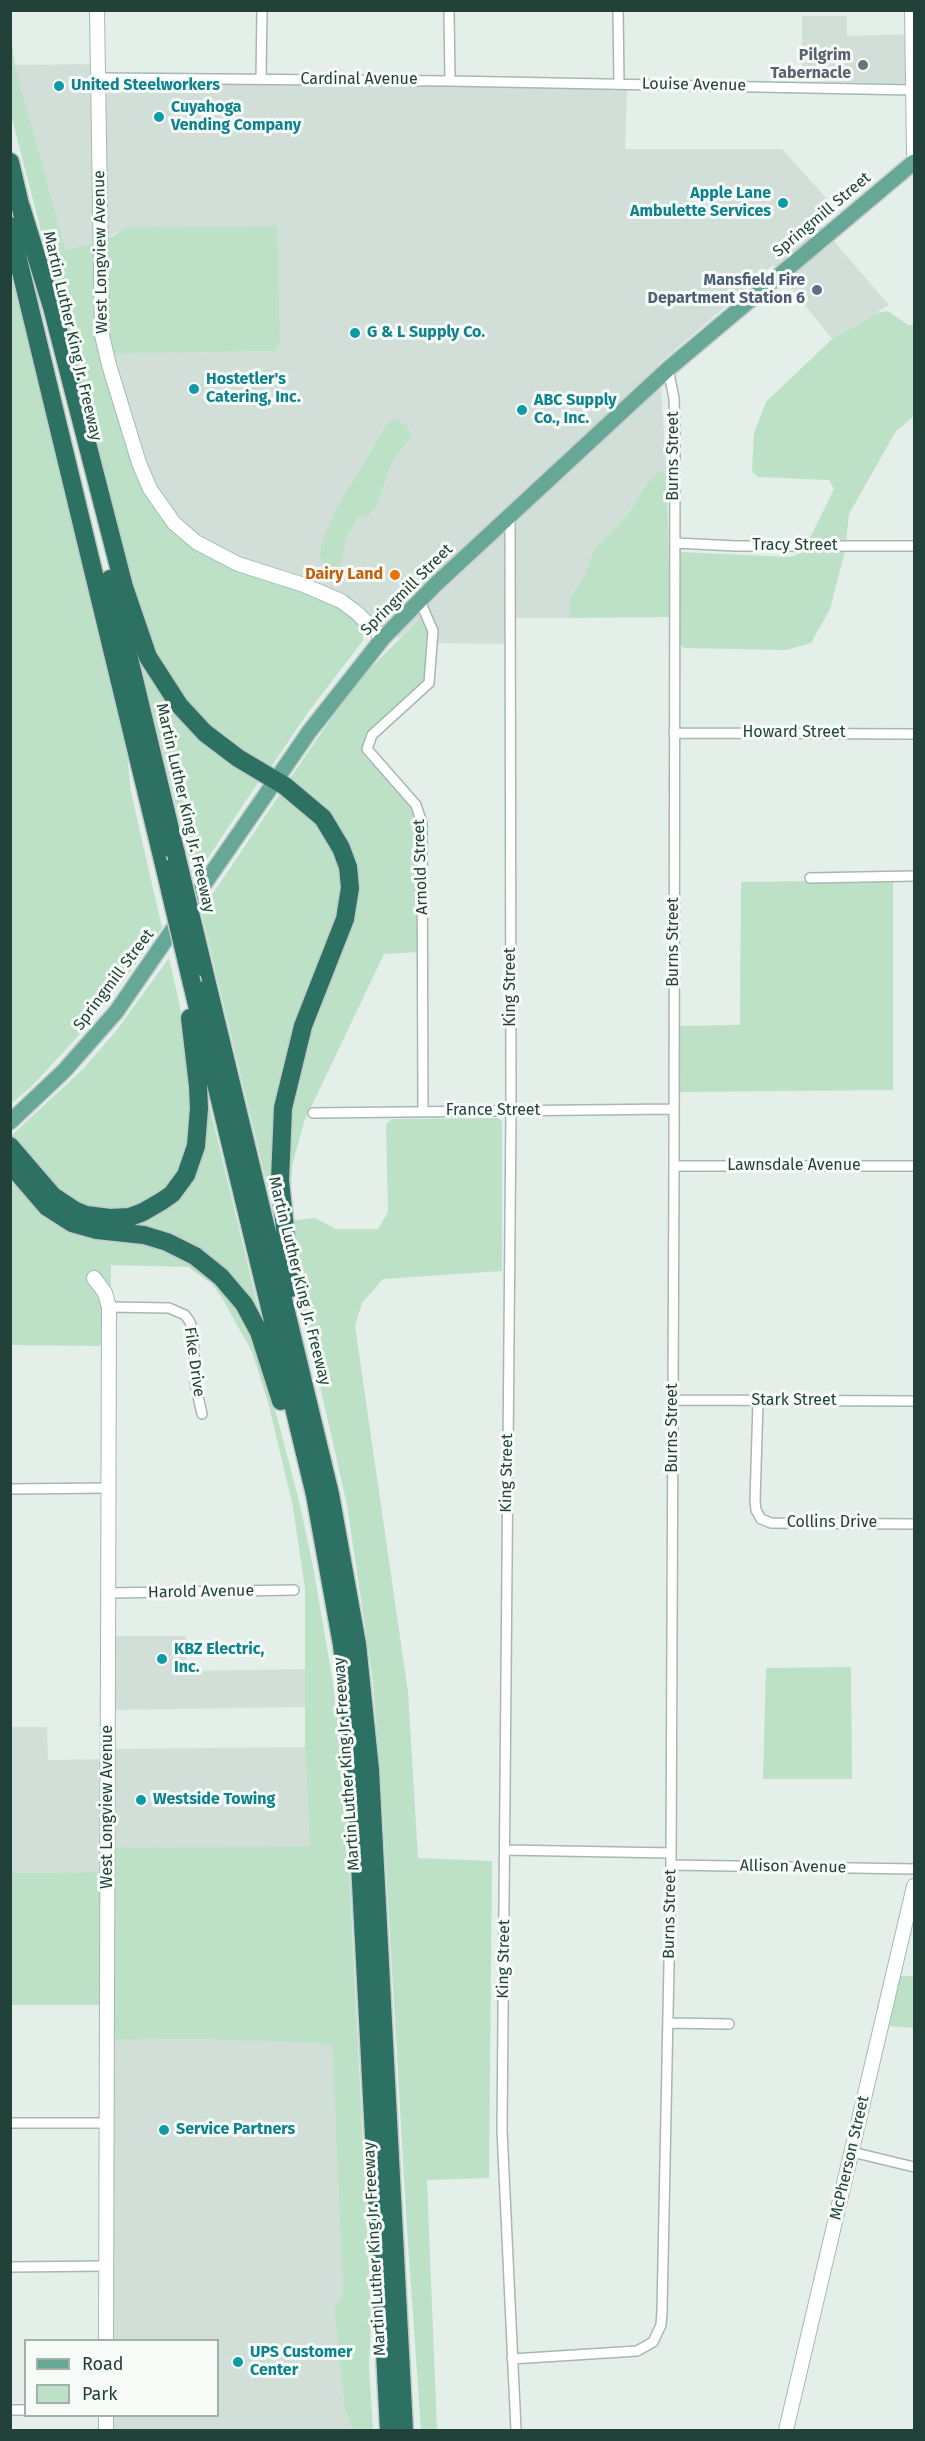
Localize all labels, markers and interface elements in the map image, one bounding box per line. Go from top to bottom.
place label: Pilgrim Tabernacle [770,46,851,84]
marker: Pilgrim Tabernacle [856,58,870,72]
street label: Cardinal Avenue [300,70,418,90]
street label: Louise Avenue [642,74,746,96]
place label: United Steelworkers [71,76,220,96]
marker: United Steelworkers [52,79,66,93]
place label: Cuyahoga Vending Company [171,98,301,136]
marker: Cuyahoga Vending Company [152,110,166,124]
street label: Springmill Street [769,168,875,262]
street label: West Longview Avenue [90,170,112,334]
place label: Apple Lane Ambulette Services [630,184,771,222]
marker: Apple Lane Ambulette Services [776,196,790,210]
street label: Martin Luther King Jr. Freeway [39,229,105,443]
place label: Mansfield Fire Department Station 6 [647,271,805,309]
marker: Mansfield Fire Department Station 6 [810,283,824,297]
place label: G & L Supply Co. [367,323,485,343]
marker: G & L Supply Co. [348,326,362,340]
place label: Hostetler's Catering, Inc. [206,370,301,408]
marker: Hostetler's Catering, Inc. [187,382,201,396]
place label: ABC Supply Co., Inc. [534,391,617,429]
marker: ABC Supply Co., Inc. [515,403,529,417]
street label: Burns Street [664,411,684,501]
street label: Tracy Street [752,536,838,556]
street label: Springmill Street [357,540,457,640]
place label: Dairy Land [305,565,383,585]
marker: Dairy Land [388,568,402,582]
street label: Martin Luther King Jr. Freeway [152,701,218,915]
street label: Howard Street [742,723,846,743]
street label: Arnold Street [410,819,432,915]
street label: Burns Street [664,897,684,987]
street label: Springmill Street [70,926,158,1034]
street label: King Street [501,947,521,1027]
street label: France Street [446,1101,540,1121]
street label: Lawnsdale Avenue [727,1156,861,1176]
street label: Martin Luther King Jr. Freeway [264,1175,334,1387]
street label: Fike Drive [180,1326,208,1398]
street label: Burns Street [663,1383,683,1473]
street label: Stark Street [751,1391,837,1411]
street label: King Street [497,1433,517,1513]
street label: Collins Drive [787,1513,877,1533]
street label: Harold Avenue [148,1581,254,1603]
place label: KBZ Electric, Inc. [174,1640,264,1678]
marker: KBZ Electric, Inc. [155,1652,169,1666]
street label: Martin Luther King Jr. Freeway [330,1656,364,1872]
street label: West Longview Avenue [98,1725,118,1889]
place label: Westside Towing [153,1790,275,1810]
marker: Westside Towing [134,1793,148,1807]
street label: Allison Avenue [740,1856,846,1878]
street label: Burns Street [660,1869,680,1959]
street label: King Street [494,1919,514,1999]
street label: McPherson Street [826,2094,874,2222]
place label: Service Partners [176,2120,295,2140]
marker: Service Partners [157,2123,171,2137]
street label: Martin Luther King Jr. Freeway [360,2141,390,2357]
legend [24,2339,219,2417]
place label: UPS Customer Center [250,2343,353,2381]
text: Road [82,2353,124,2375]
marker: UPS Customer Center [231,2355,245,2369]
text: Park [82,2383,117,2405]

